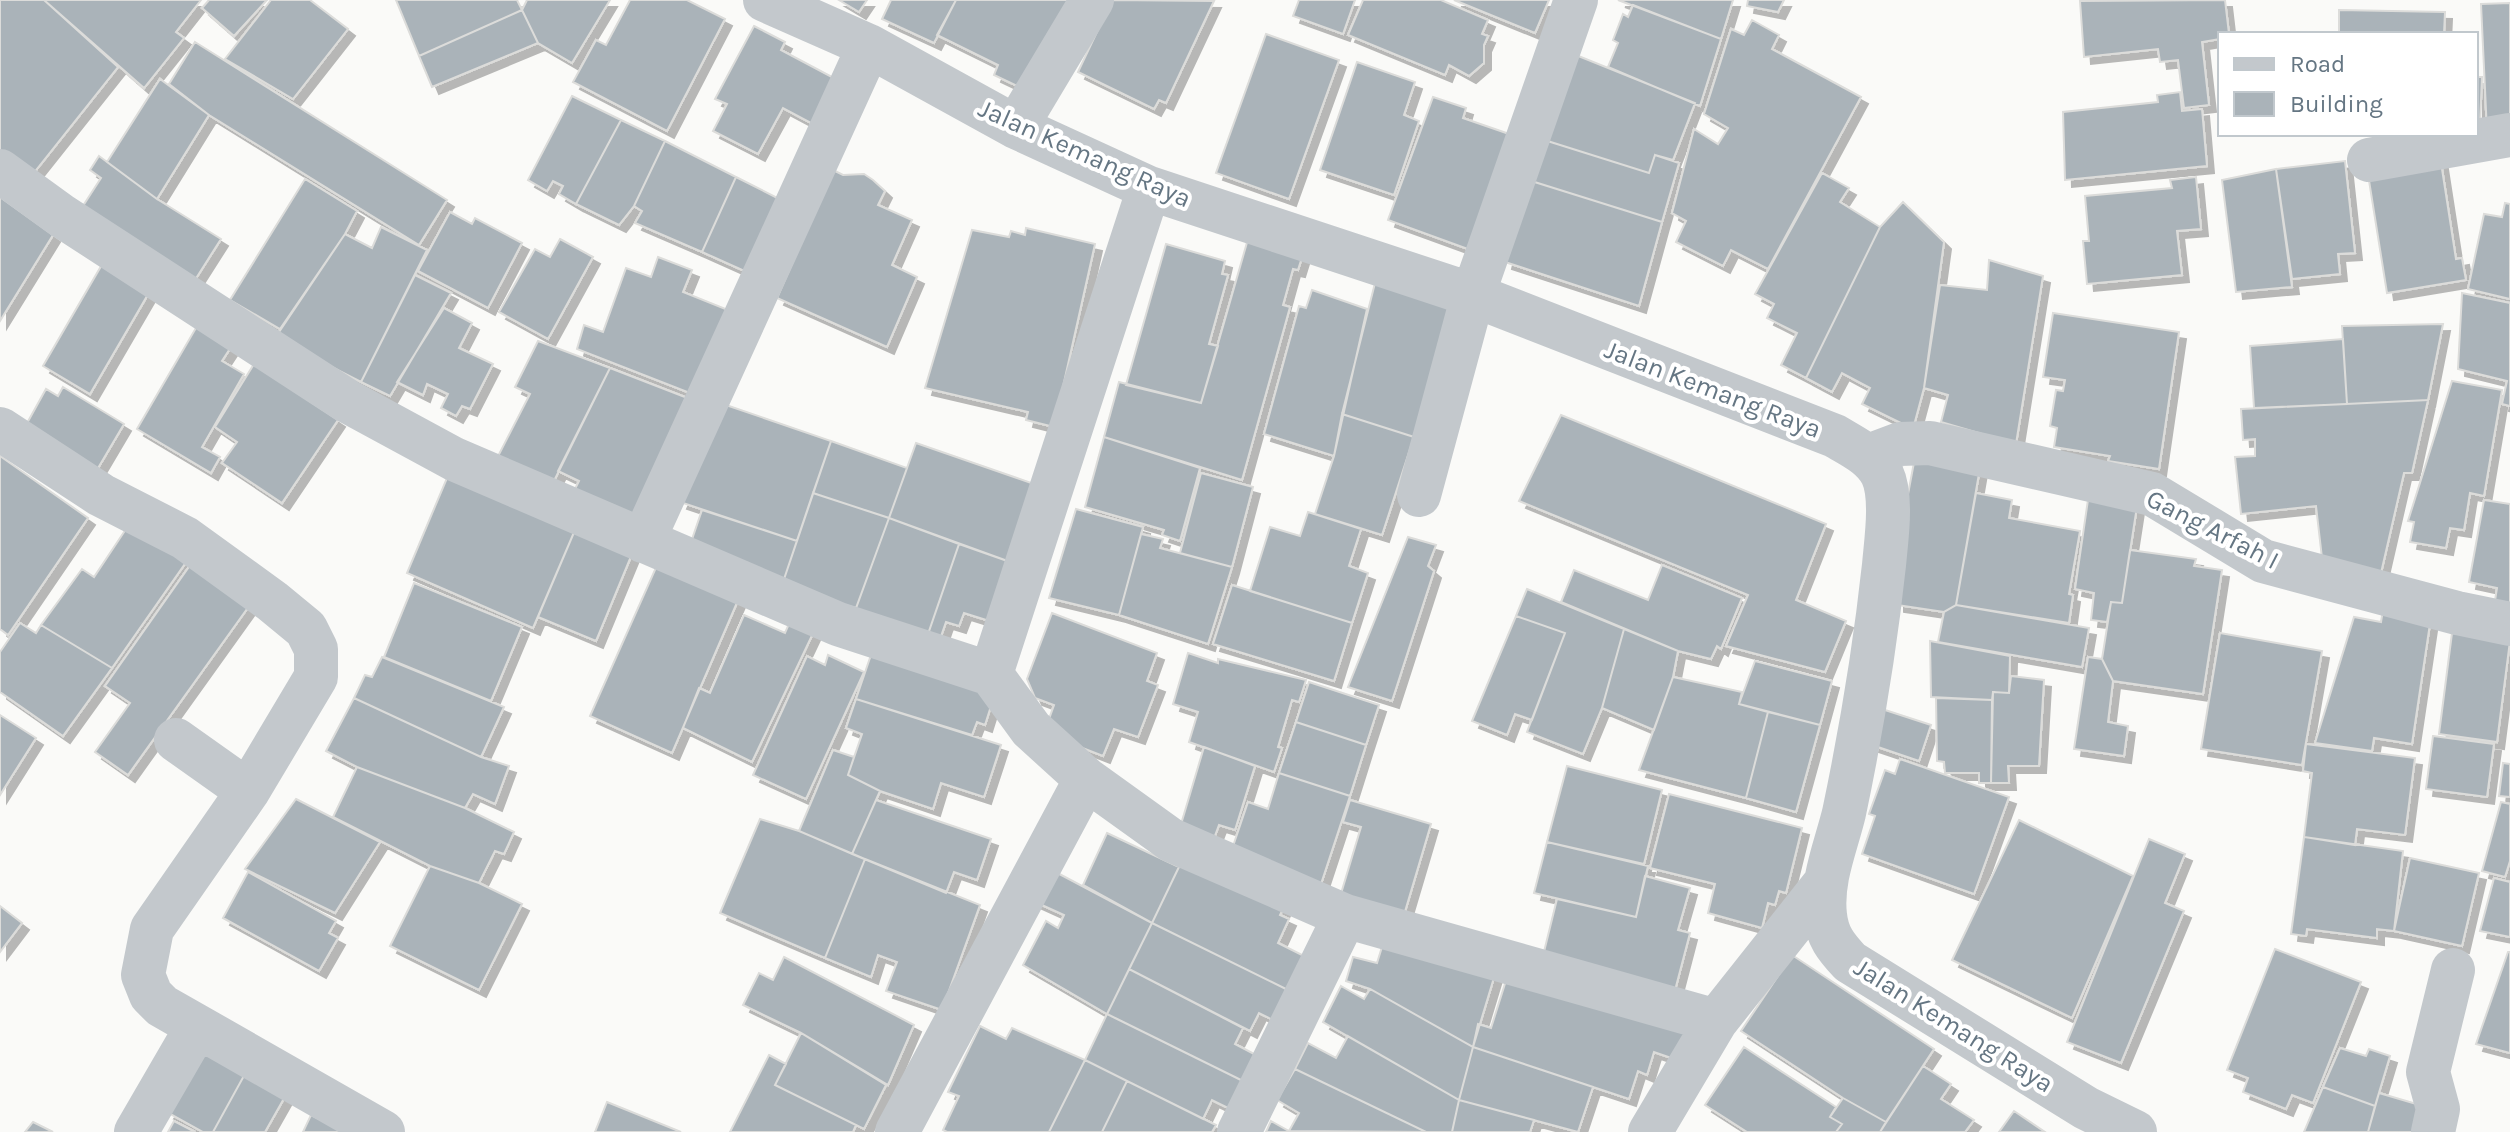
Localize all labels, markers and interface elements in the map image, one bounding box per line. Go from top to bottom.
legend [2218,32,2478,136]
text: Road [2290,50,2345,78]
text: Building [2290,90,2383,118]
street label: Jalan Kemang Raya [974,93,1196,214]
street label: Jalan Kemang Raya [1600,334,1825,445]
street label: Gang Arfah I [2141,483,2284,576]
street label: Jalan Kemang Raya [1848,952,2059,1099]

